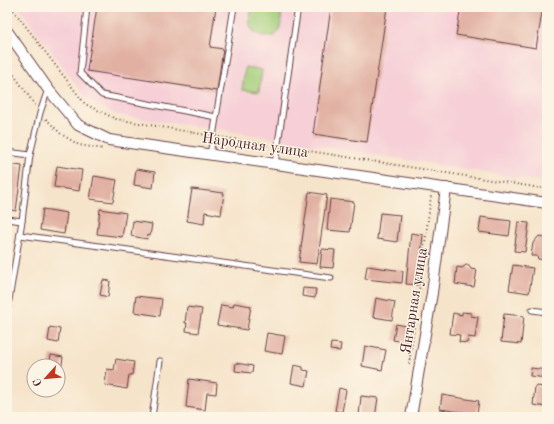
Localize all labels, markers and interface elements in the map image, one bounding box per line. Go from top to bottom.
street label: Народная улица [201,131,310,161]
street label: Янтарная улица [399,246,431,355]
north arrow [26,358,66,398]
text: С [32,376,45,388]

